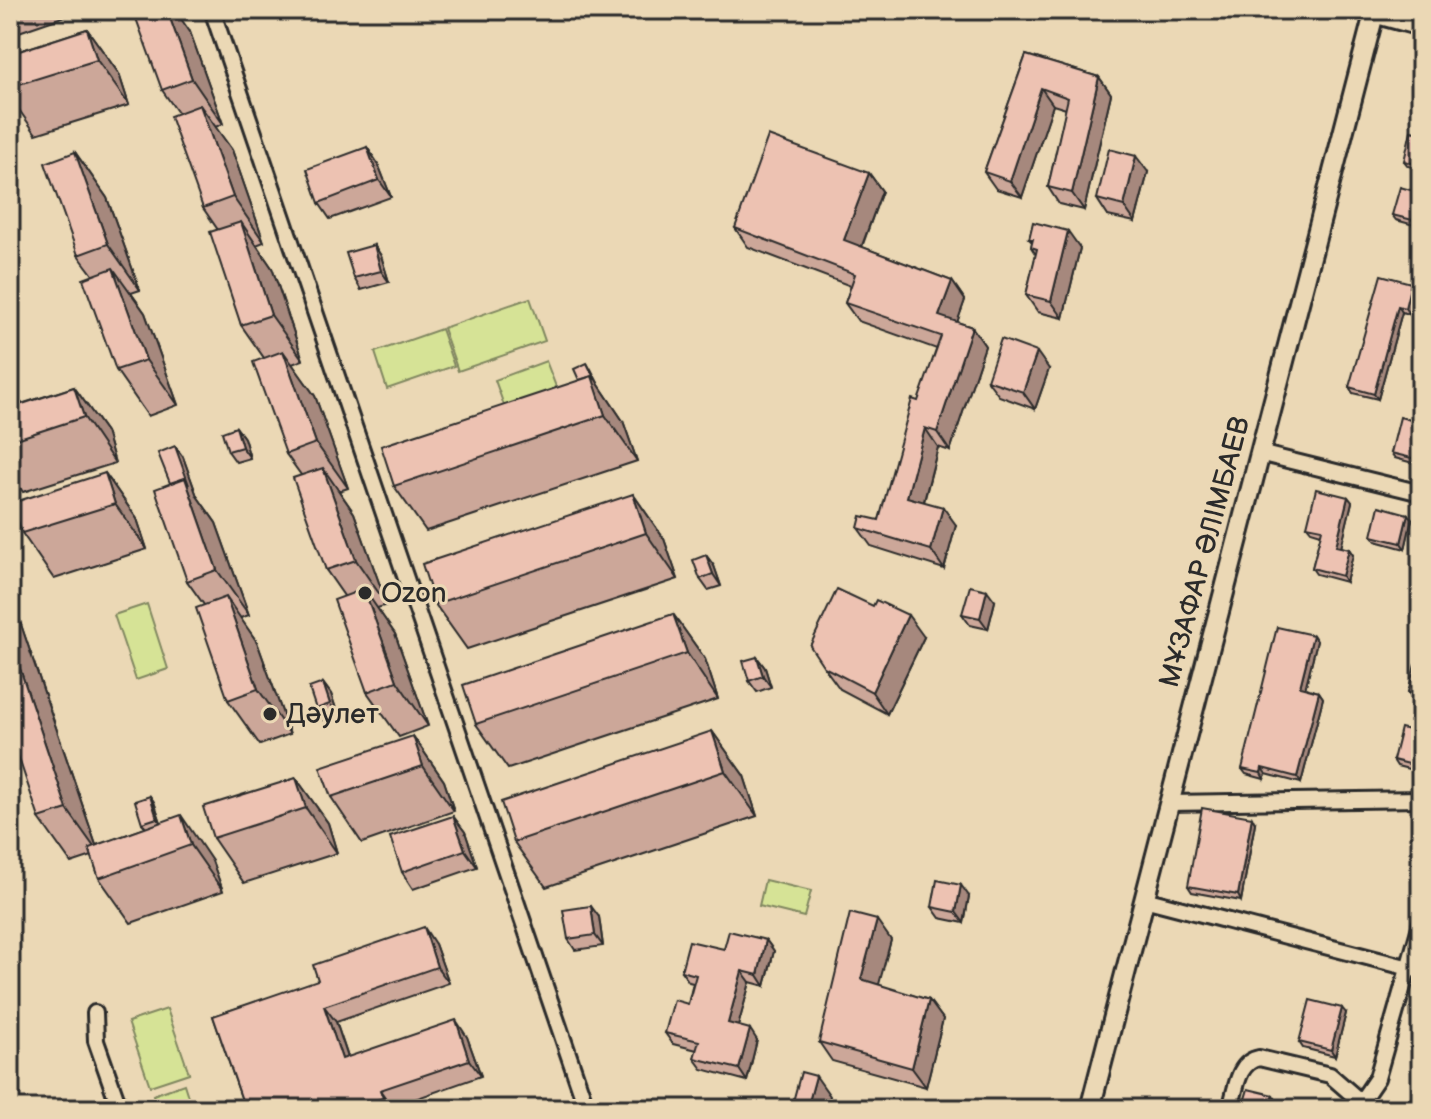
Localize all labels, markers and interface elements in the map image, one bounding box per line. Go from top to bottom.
street label: МҰЗАФАР ӘЛІМБАЕВ [1153,413,1257,691]
place label: Ozon [381,577,447,610]
marker: Ozon [356,584,374,602]
place label: Дәулет [286,698,379,731]
marker: Дәулет [261,705,279,723]

